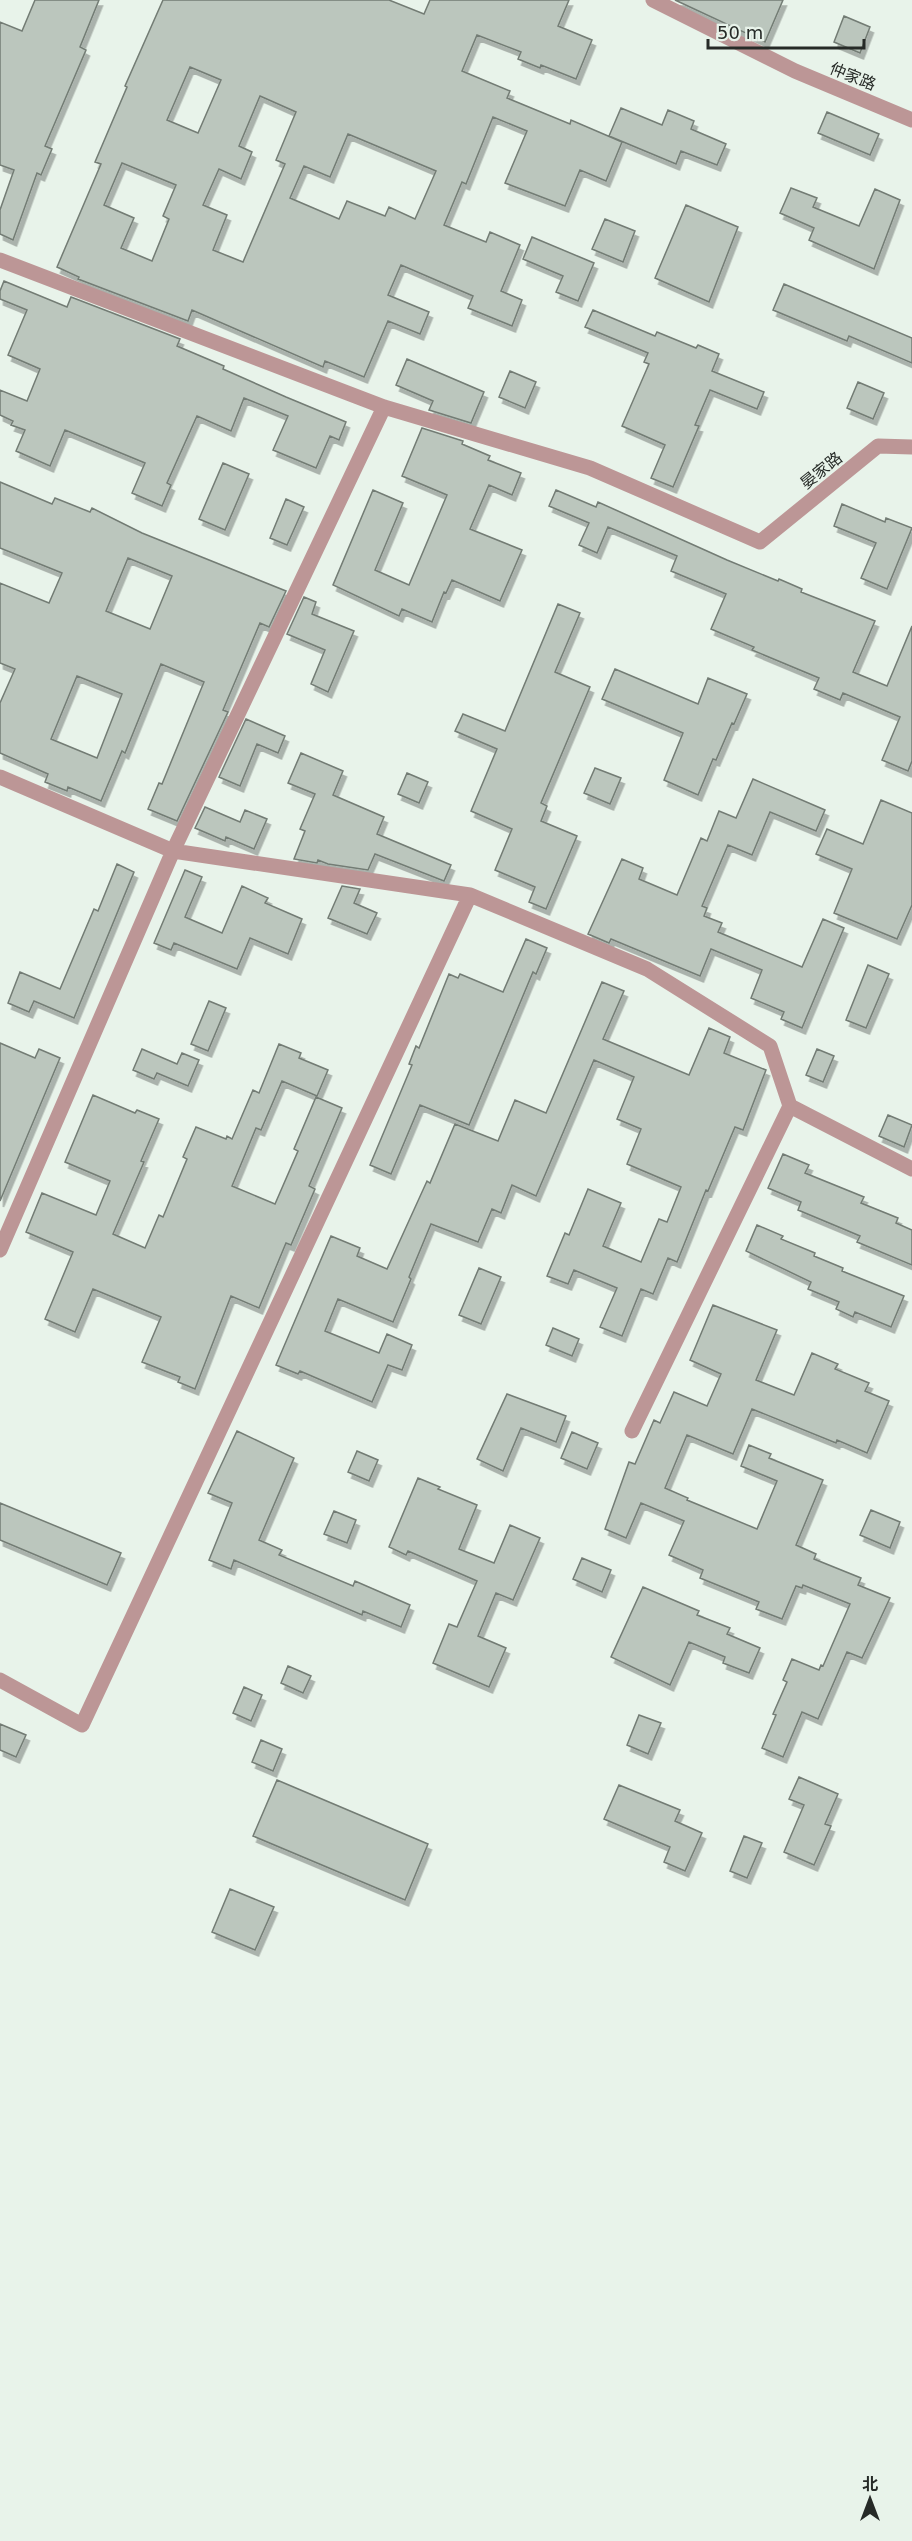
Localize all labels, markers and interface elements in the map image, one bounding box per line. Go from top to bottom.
scale bar [708,12,864,50]
text: 50 m [717,22,763,43]
street label: 仲家路 [827,59,879,94]
street label: 晏家路 [797,448,846,493]
north arrow [840,2469,900,2529]
text: 北 [862,2475,878,2494]

